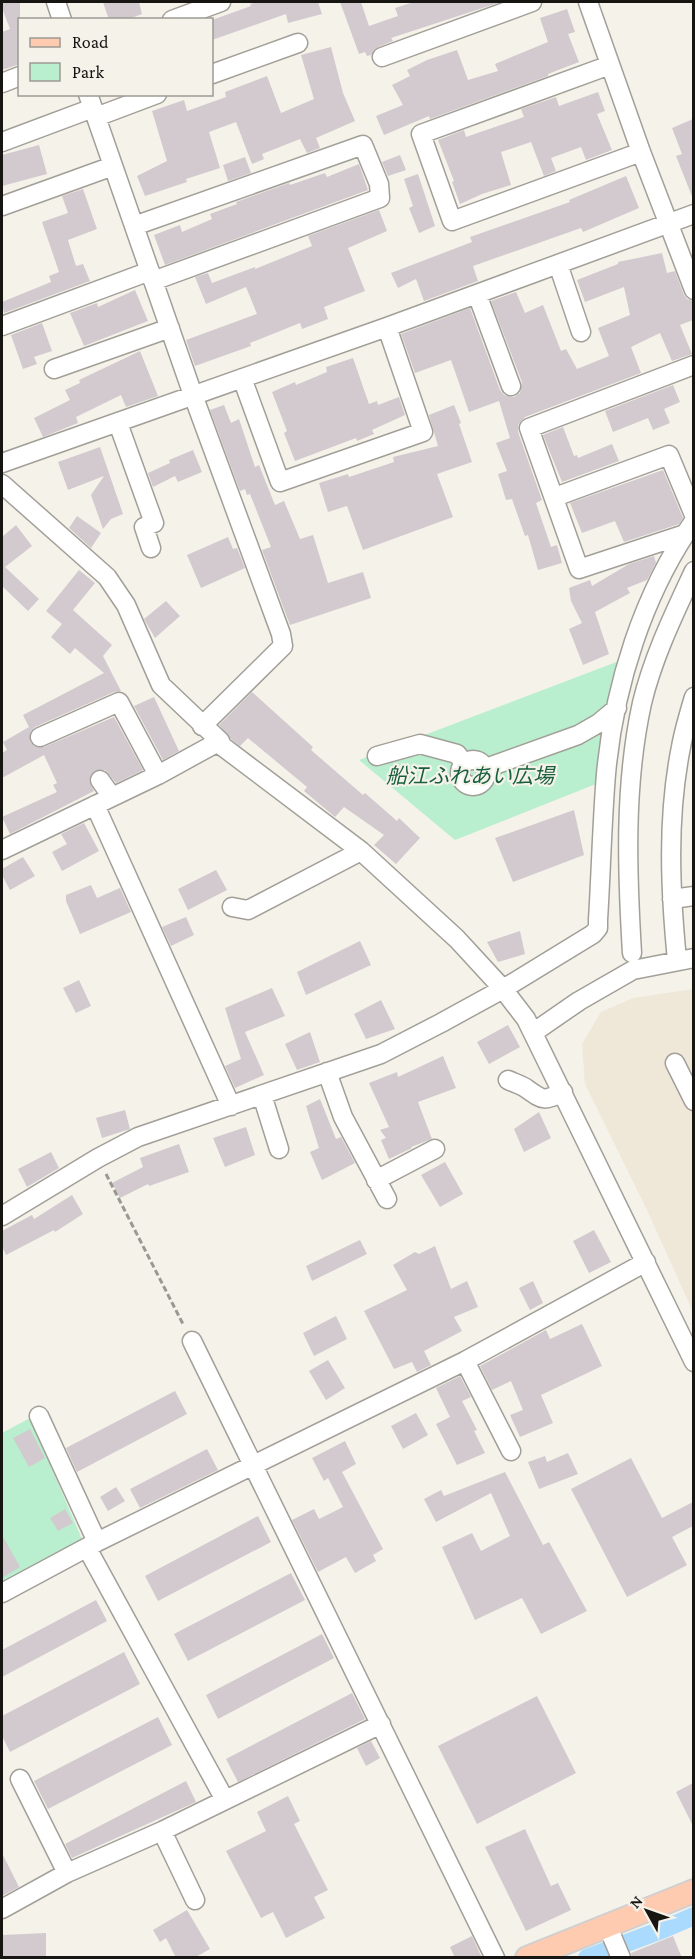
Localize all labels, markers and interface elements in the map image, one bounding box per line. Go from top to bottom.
legend [18,18,213,96]
text: Road [72,32,109,52]
text: Park [72,62,104,82]
park label: 船江ふれあい広場 [386,764,556,788]
north arrow [617,1881,677,1941]
text: N [626,1892,646,1911]

